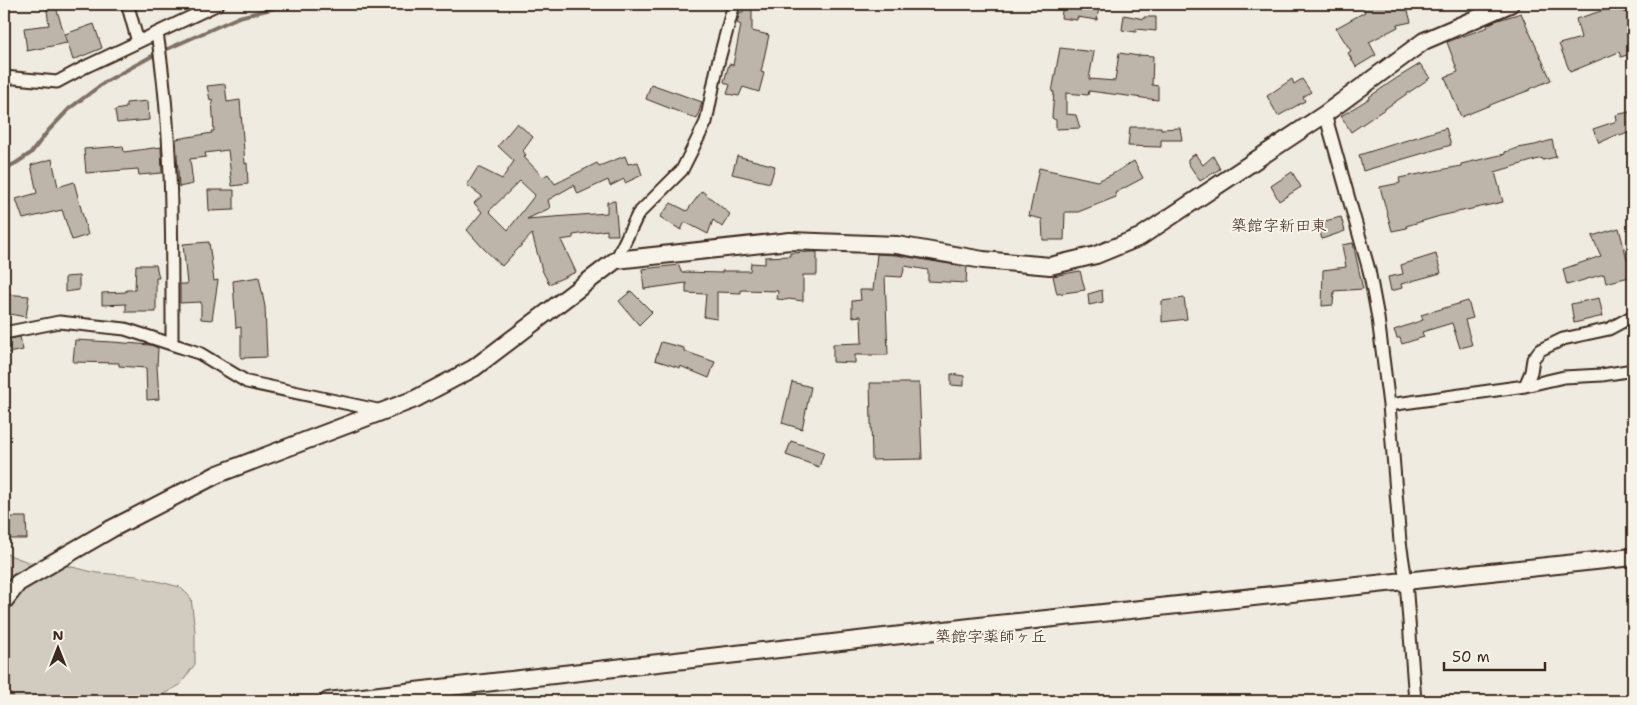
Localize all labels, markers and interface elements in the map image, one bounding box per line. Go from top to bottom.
district label: 築館字新田東 [1231,215,1327,236]
north arrow [32,622,82,672]
text: N [52,626,64,644]
district label: 築館字薬師ヶ丘 [935,626,1047,647]
scale bar [1444,640,1546,672]
text: 50 m [1452,647,1490,667]

